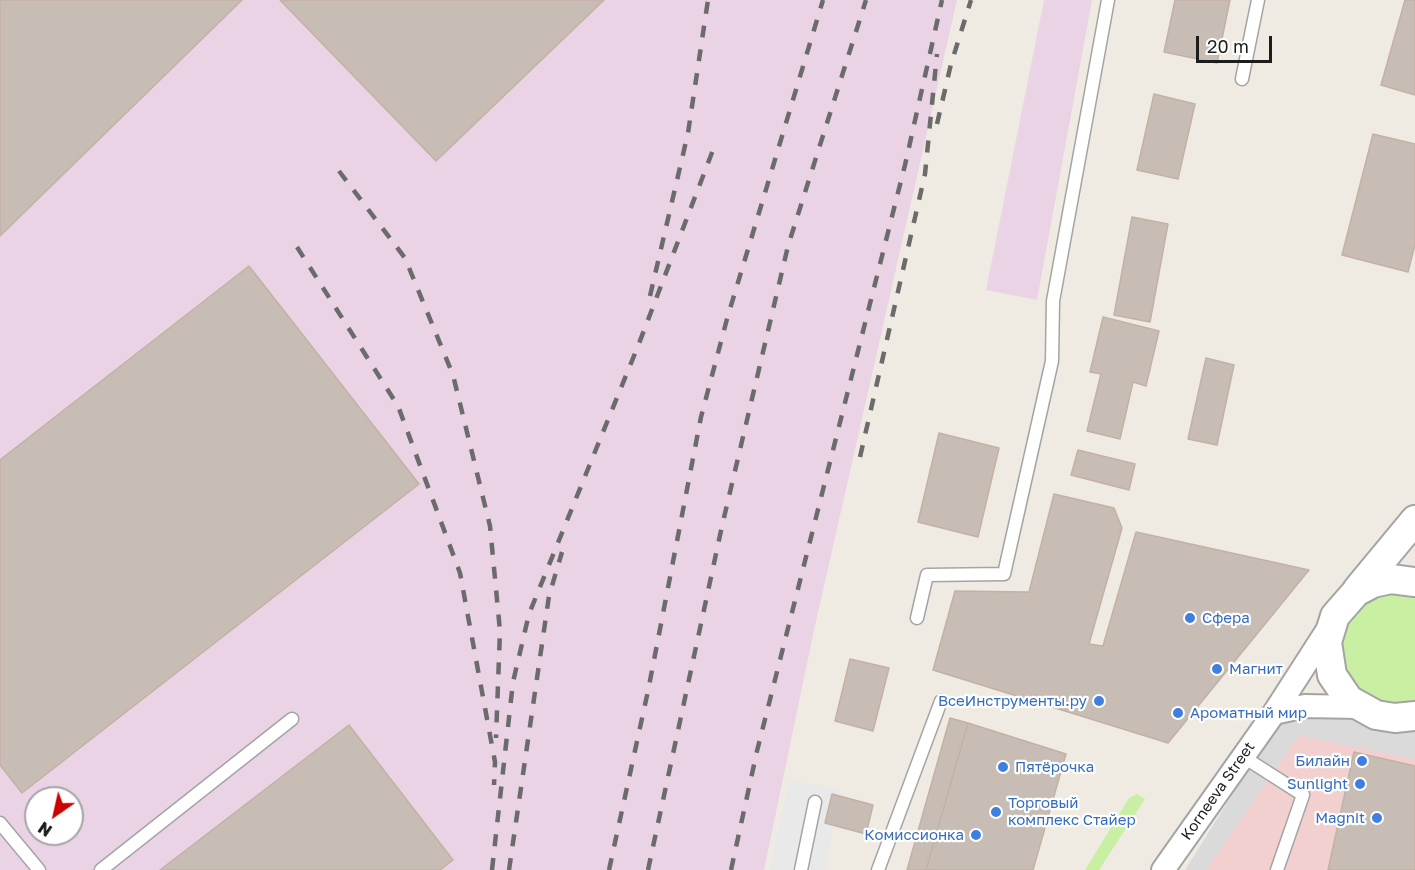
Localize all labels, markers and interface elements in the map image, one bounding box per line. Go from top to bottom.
scale bar [1199,24,1276,62]
text: 20 m [1207,35,1249,57]
place label: Сфера [1202,609,1250,627]
marker: Сфера [1183,611,1197,625]
place label: Магнит [1229,660,1283,678]
marker: Магнит [1210,662,1224,676]
place label: ВсеИнструменты.ру [938,692,1087,710]
marker: ВсеИнструменты.ру [1092,694,1106,708]
place label: Ароматный мир [1190,704,1307,722]
marker: Ароматный мир [1171,706,1185,720]
street label: Korneeva Street [1177,738,1259,844]
place label: Билайн [1295,752,1350,770]
marker: Билайн [1355,754,1369,768]
place label: Пятёрочка [1015,758,1094,776]
marker: Пятёрочка [996,760,1010,774]
place label: Sunlight [1287,775,1348,793]
marker: Sunlight [1353,777,1367,791]
north arrow [24,786,84,846]
place label: Торговый комплекс Стайер [1008,794,1136,829]
marker: Торговый комплекс Стайер [989,805,1003,819]
place label: Magnit [1315,809,1365,827]
marker: Magnit [1370,811,1384,825]
text: N [34,818,56,841]
place label: Комиссионка [864,826,964,844]
marker: Комиссионка [969,828,983,842]

